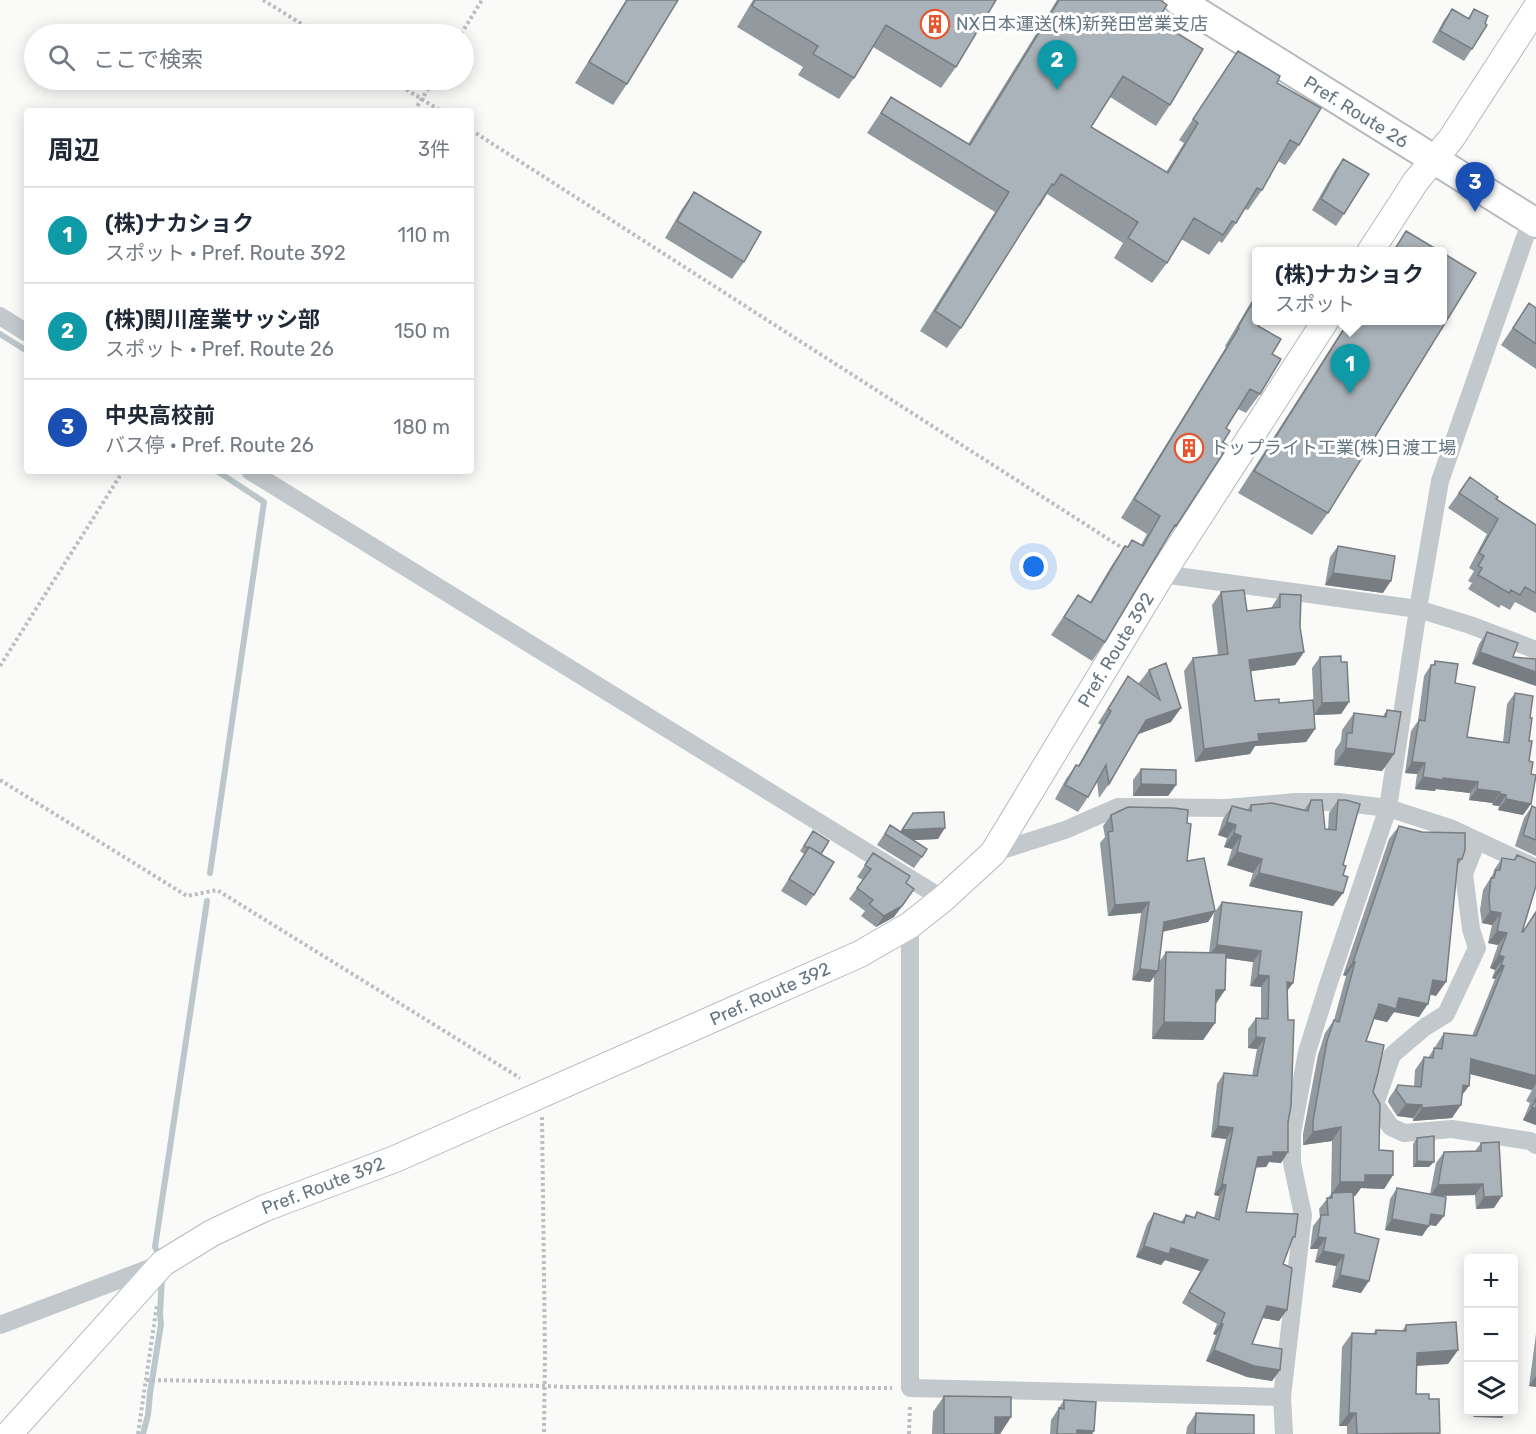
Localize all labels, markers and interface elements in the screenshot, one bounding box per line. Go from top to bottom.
building icon: NX日本運送(株)新発田営業支店 [919,8,951,40]
place label: NX日本運送(株)新発田営業支店 [956,13,1208,35]
search box [24,24,474,90]
pin: 2 [1038,40,1076,90]
icon: search [45,41,78,74]
text: ここで検索 [93,46,203,73]
street label: Pref. Route 26 [1300,71,1412,153]
text: 周辺 [48,135,100,166]
text: 3件 [418,137,450,161]
pin: 3 [1456,162,1494,212]
text: (株)ナカショク [105,210,254,237]
text: 1 [63,223,72,247]
text: 110 m [398,223,450,247]
text: スポット · Pref. Route 392 [105,241,346,265]
popup [1252,247,1447,325]
text: (株)ナカショク [1275,261,1424,288]
text: スポット [1275,292,1355,316]
text: (株)関川産業サッシ部 [105,306,320,333]
text: 2 [61,319,74,343]
text: 150 m [394,319,450,343]
text: スポット · Pref. Route 26 [105,337,334,361]
pin: 1 [1330,344,1370,394]
text: 中央高校前 [105,402,215,429]
text: 3 [61,415,74,439]
text: 180 m [393,415,450,439]
building icon: トップライト工業(株)日渡工場 [1173,432,1205,464]
text: バス停 · Pref. Route 26 [105,433,314,457]
place label: トップライト工業(株)日渡工場 [1210,437,1456,459]
your location [1019,552,1048,581]
street label: Pref. Route 392 [1073,589,1159,711]
street label: Pref. Route 392 [706,958,834,1030]
street label: Pref. Route 392 [258,1152,388,1220]
map controls [1464,1254,1518,1416]
button: + [1464,1254,1518,1308]
button: − [1464,1308,1518,1362]
button: layers [1464,1362,1518,1416]

